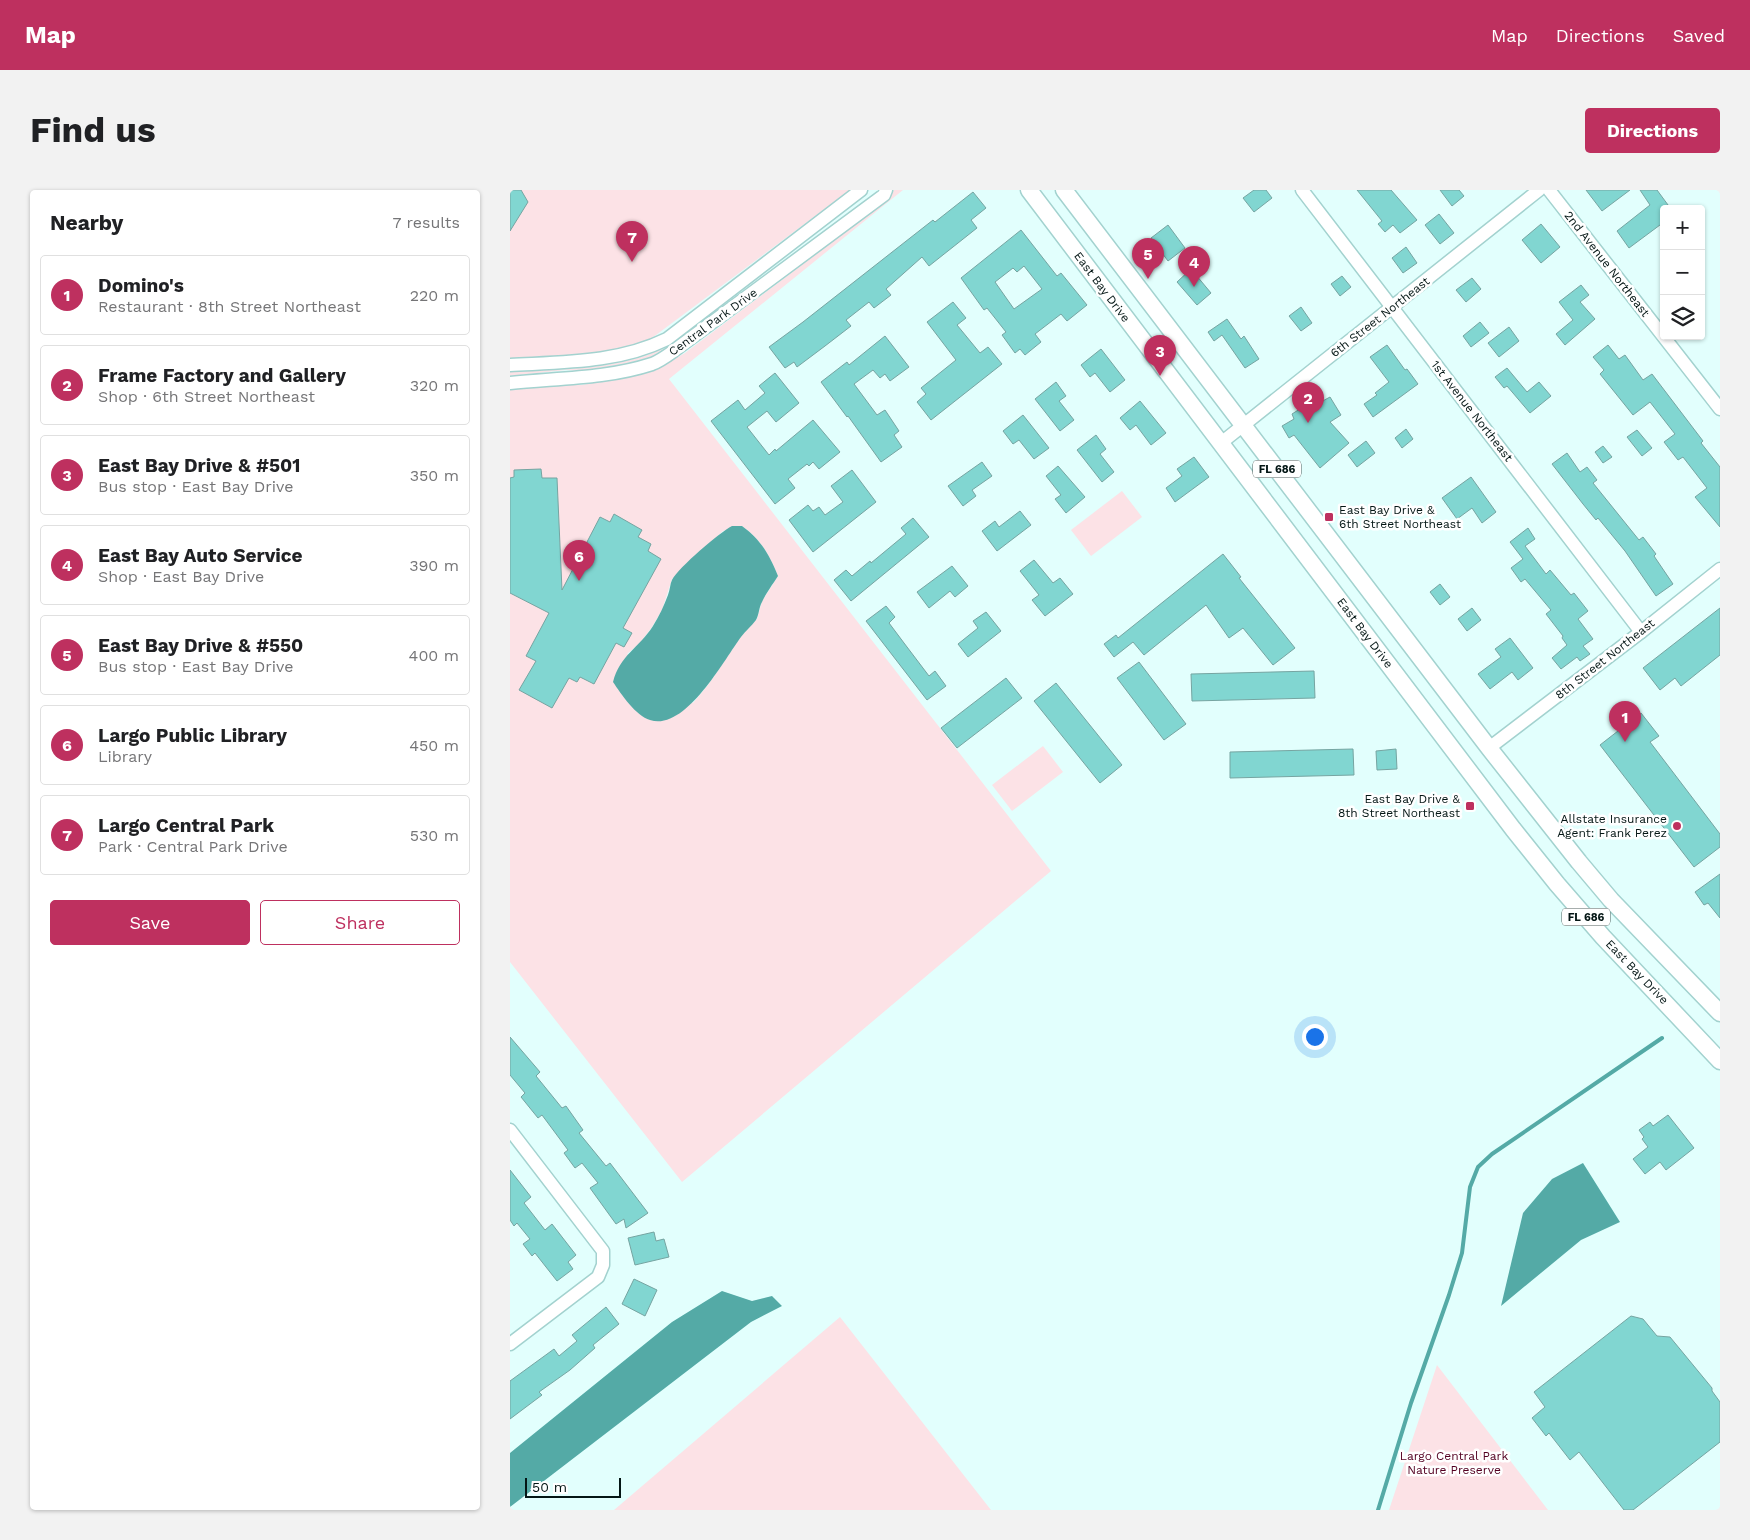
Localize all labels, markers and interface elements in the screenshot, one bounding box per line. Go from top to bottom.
text: Map [25,21,76,49]
text: Map [1491,25,1528,46]
text: Directions [1556,25,1645,46]
text: Saved [1673,25,1725,46]
button: Directions [1585,108,1720,153]
text: Find us [30,109,156,151]
map controls [1660,205,1705,340]
button: + [1660,205,1705,250]
street label: 2nd Avenue Northeast [1561,208,1653,320]
text: Nearby [50,210,123,235]
text: 7 results [393,213,460,232]
pin: 7 [616,221,648,262]
pin: 5 [1132,238,1164,279]
pin: 4 [1178,246,1210,287]
street label: East Bay Drive [1071,249,1133,325]
button: − [1660,250,1705,295]
text: Domino's [98,274,184,297]
street label: 6th Street Northeast [1328,274,1432,360]
street label: Central Park Drive [666,285,760,359]
text: 1 [64,286,70,305]
text: 220 m [410,286,459,305]
button: layers [1660,295,1705,340]
text: Restaurant · 8th Street Northeast [98,297,361,316]
pin: 3 [1144,335,1176,376]
street label: 1st Avenue Northeast [1428,358,1516,464]
text: Frame Factory and Gallery [98,364,346,387]
text: 2 [62,376,72,395]
text: 320 m [410,376,459,395]
pin: 2 [1292,382,1324,423]
text: Shop · 6th Street Northeast [98,387,315,406]
text: East Bay Drive & #501 [98,454,300,477]
road number: FL 686 [1253,460,1301,478]
text: 3 [62,466,72,485]
text: 350 m [410,466,459,485]
text: Bus stop · East Bay Drive [98,477,294,496]
place label: East Bay Drive & 6th Street Northeast [1339,503,1461,531]
marker: East Bay Drive & 6th Street Northeast [1323,511,1335,523]
pin: 6 [563,540,595,581]
text: East Bay Auto Service [98,544,303,567]
text: 4 [62,556,72,575]
text: 390 m [409,556,459,575]
text: Shop · East Bay Drive [98,567,264,586]
street label: East Bay Drive [1334,595,1396,671]
street label: 8th Street Northeast [1553,616,1657,702]
text: East Bay Drive & #550 [98,634,303,657]
text: 5 [62,646,72,665]
text: 400 m [409,646,459,665]
text: Bus stop · East Bay Drive [98,657,294,676]
pin: 1 [1609,701,1641,742]
text: Largo Public Library [98,724,287,747]
text: 6 [62,736,72,755]
text: 450 m [409,736,459,755]
text: Library [98,747,152,766]
place label: East Bay Drive & 8th Street Northeast [1338,792,1461,820]
marker: East Bay Drive & 8th Street Northeast [1464,800,1476,812]
place label: Allstate Insurance Agent: Frank Perez [1557,812,1667,840]
text: Largo Central Park [98,814,274,837]
marker: Allstate Insurance Agent: Frank Perez [1671,820,1683,832]
text: 7 [62,826,72,845]
text: 530 m [410,826,459,845]
text: Park · Central Park Drive [98,837,288,856]
button: Save [50,900,250,945]
button: Share [260,900,460,945]
road number: FL 686 [1562,909,1610,926]
street label: East Bay Drive [1603,937,1671,1007]
your location [1302,1024,1328,1050]
park label: Largo Central Park Nature Preserve [1400,1449,1508,1477]
scale bar [525,1475,621,1498]
text: 50 m [532,1479,567,1495]

